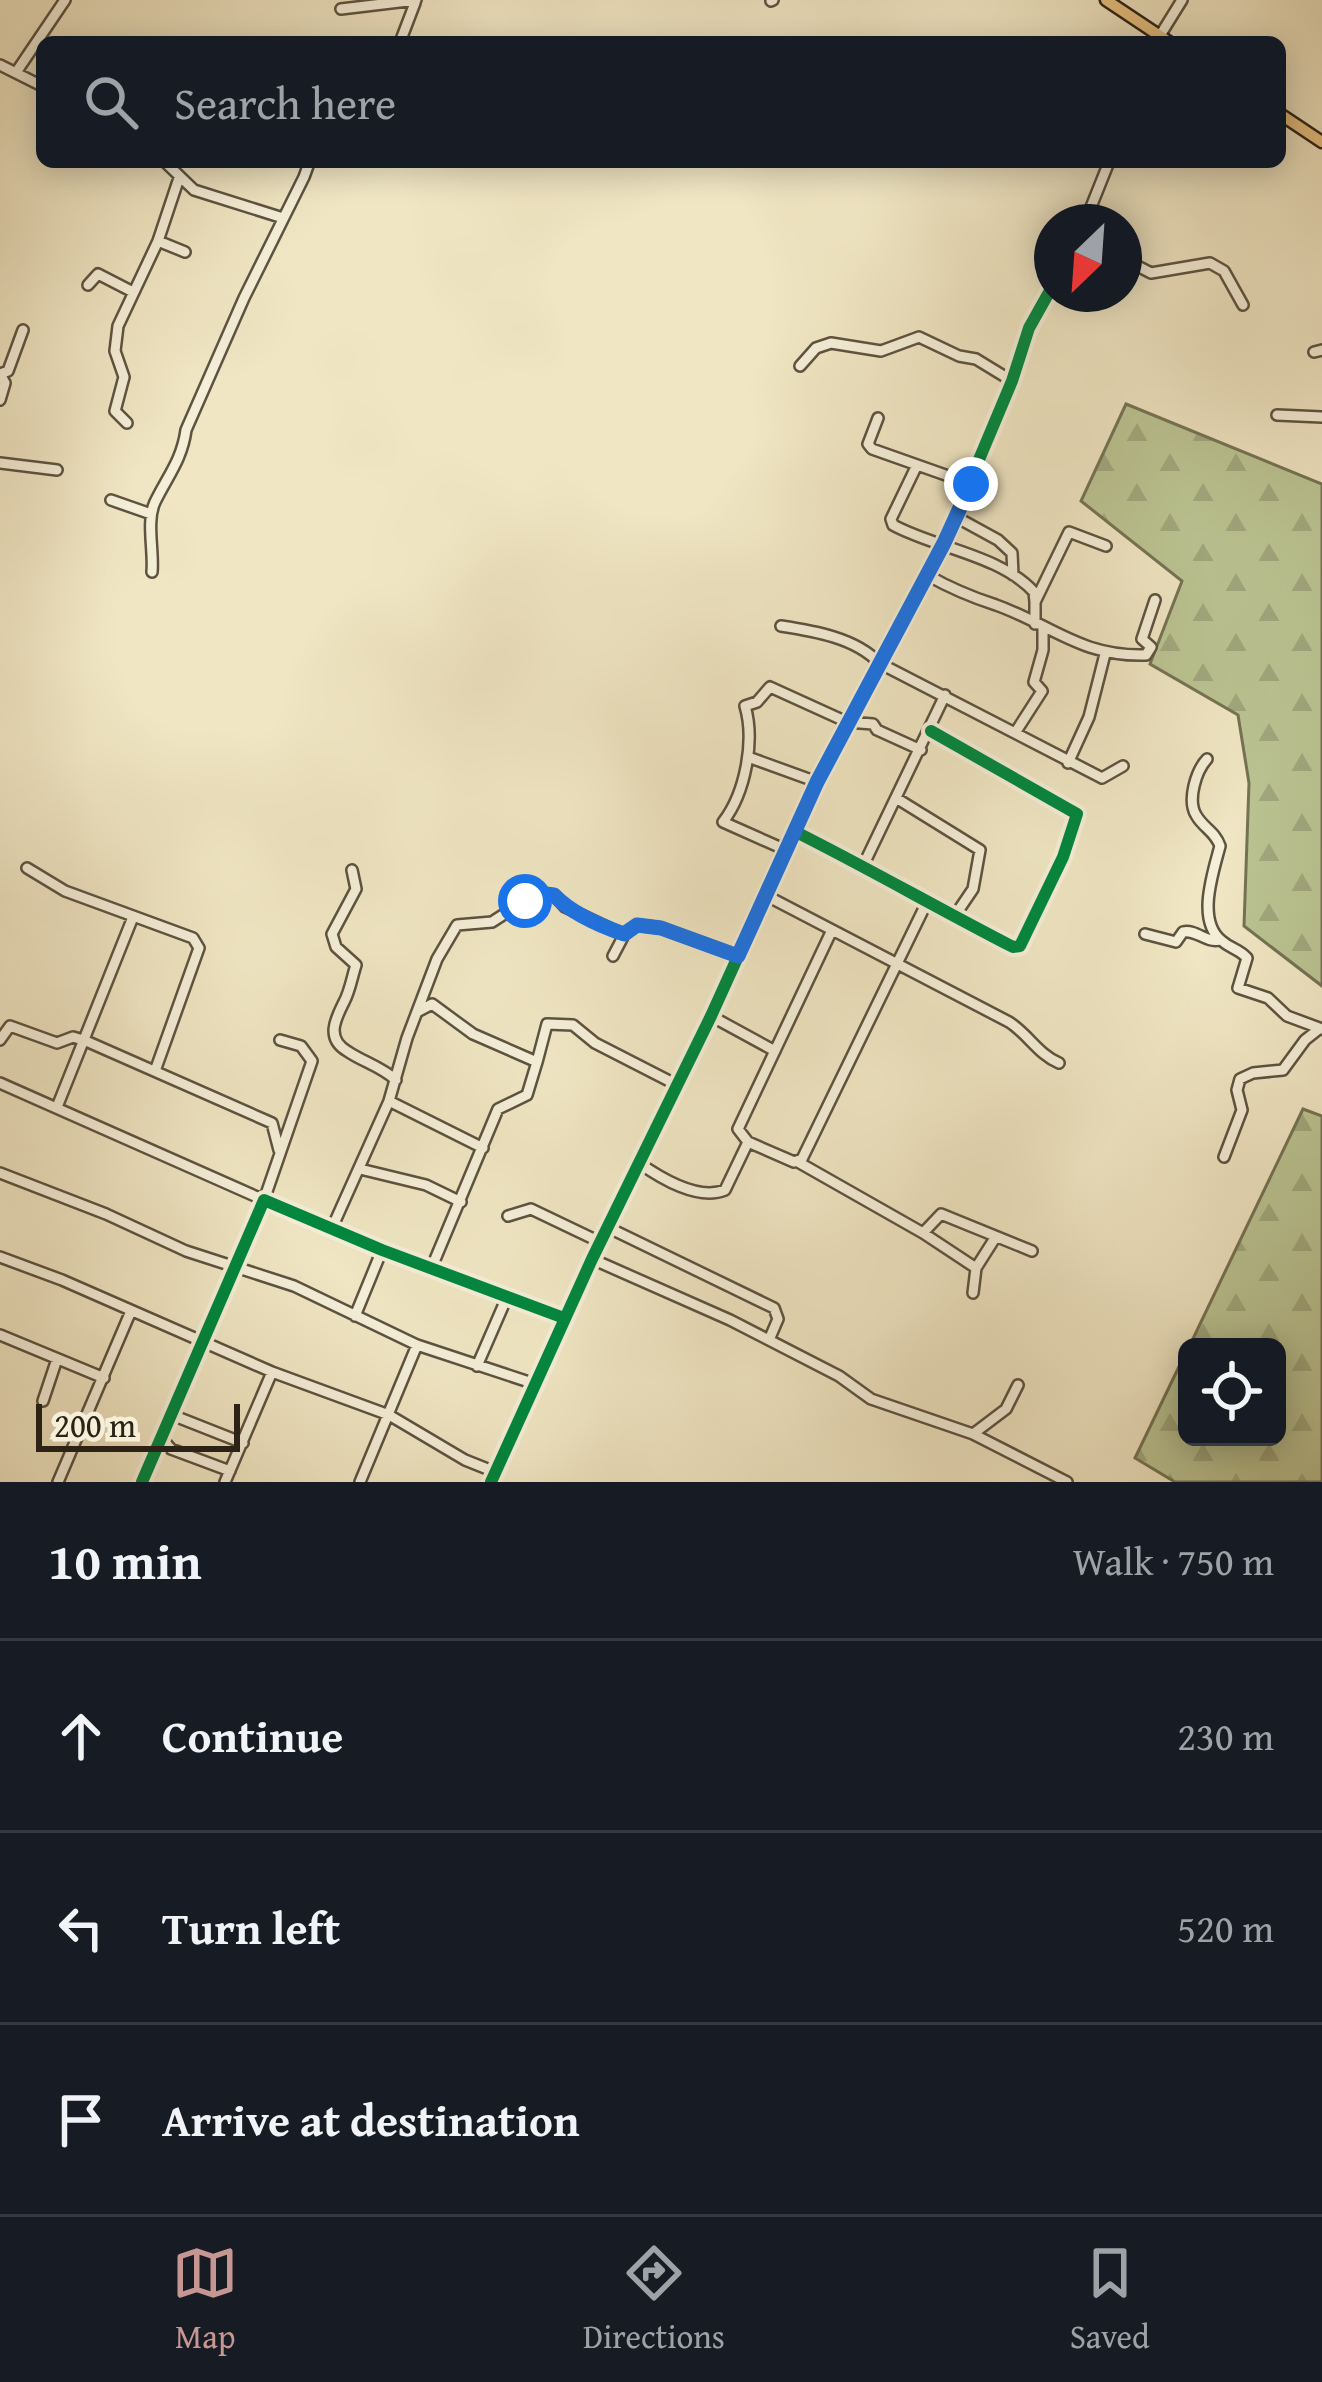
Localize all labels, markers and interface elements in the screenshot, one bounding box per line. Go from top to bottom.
search box [36,36,1286,168]
icon: search [78,69,144,135]
text: Search here [174,70,396,135]
north arrow [1034,204,1142,312]
route end [944,457,998,511]
route start [498,874,552,928]
map controls [1178,1338,1286,1446]
button: locate [1178,1338,1286,1446]
scale bar [36,1398,240,1451]
text: 200 m [54,1401,136,1449]
text: 10 min [48,1523,202,1598]
text: Walk · 750 m [1073,1532,1274,1589]
icon: ahead [48,1703,114,1769]
text: Continue [162,1703,343,1768]
text: 230 m [1177,1707,1274,1764]
icon: left [48,1895,114,1961]
text: Turn left [162,1895,340,1960]
text: 520 m [1177,1899,1274,1956]
icon: arrive [48,2087,114,2153]
text: Arrive at destination [162,2087,580,2152]
tab: Map [172,2240,238,2360]
tab: Directions [583,2240,725,2360]
tab: Saved [1070,2240,1150,2360]

